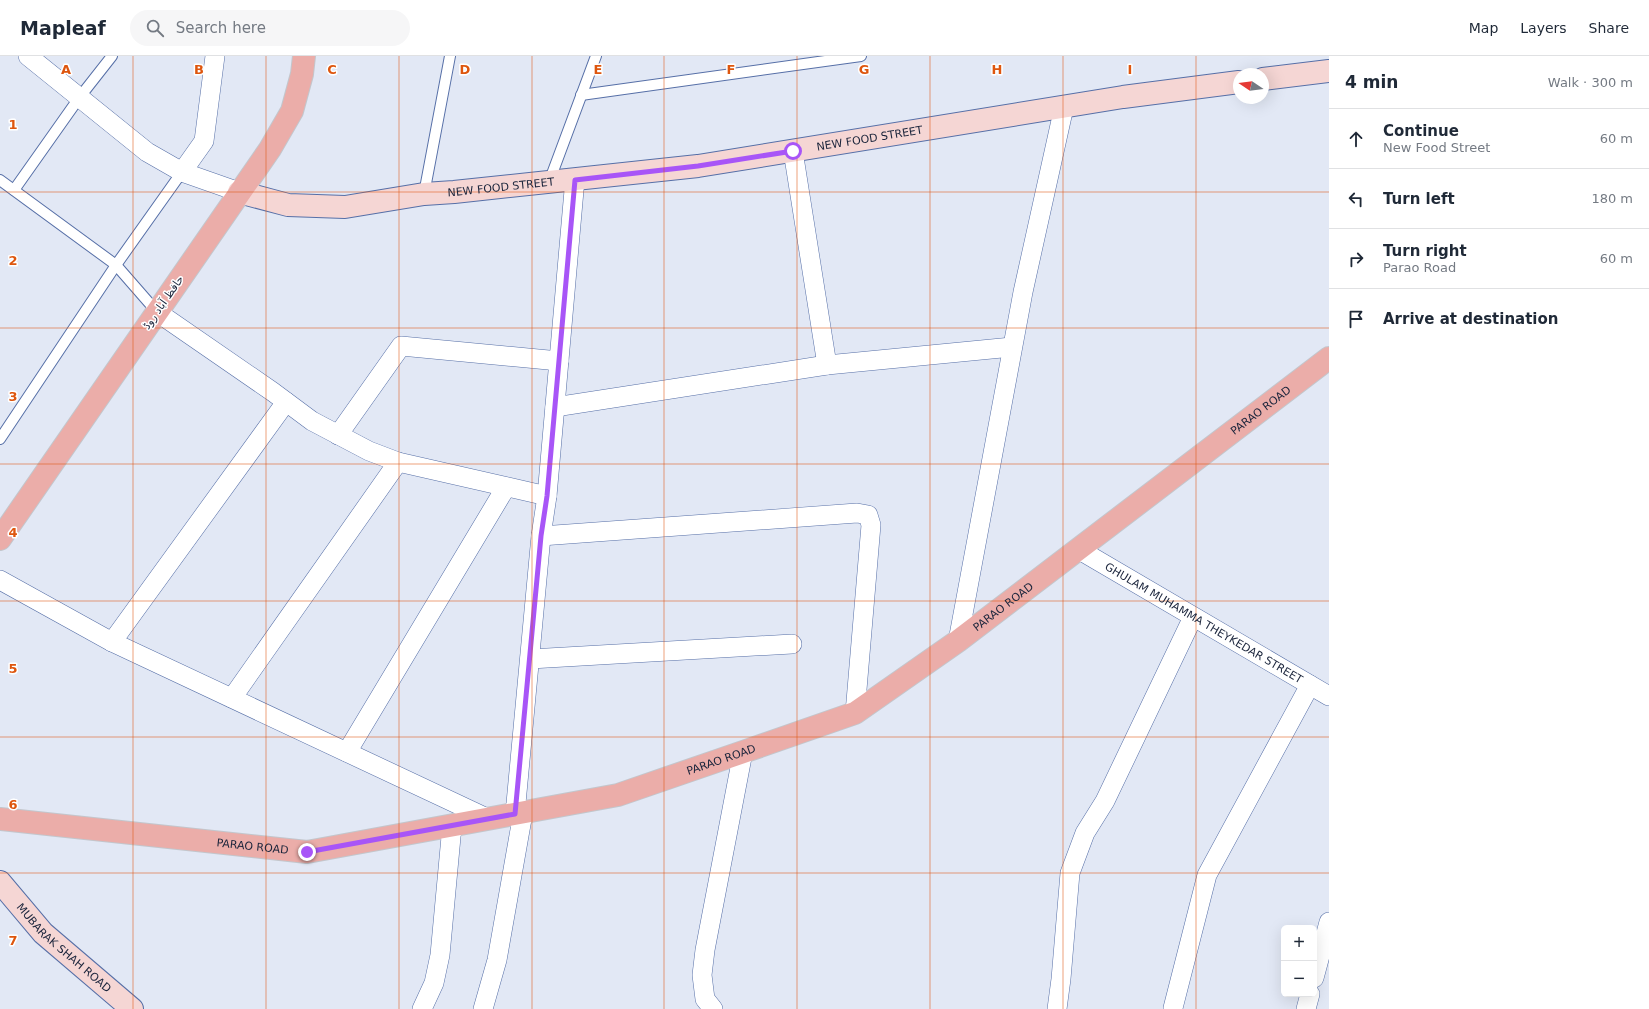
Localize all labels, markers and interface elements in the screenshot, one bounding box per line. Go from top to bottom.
search box [130,10,410,46]
text: Mapleaf [20,17,106,39]
icon: search [144,17,166,39]
text: Search here [176,19,266,37]
text: Map [1469,20,1498,36]
text: Layers [1520,20,1567,36]
text: Share [1589,20,1629,36]
text: A [61,62,71,77]
text: B [194,62,204,77]
text: C [327,62,337,77]
text: D [460,62,471,77]
text: E [594,62,602,77]
text: F [727,62,735,77]
text: G [859,62,869,77]
text: H [992,62,1002,77]
text: I [1128,62,1132,77]
north arrow [1233,68,1269,104]
text: 4 min [1345,72,1398,92]
text: Walk · 300 m [1548,75,1633,90]
text: 1 [8,117,18,132]
text: Continue [1383,122,1459,140]
street label: NEW FOOD STREET [816,124,924,154]
icon: ahead [1345,128,1367,150]
text: 60 m [1600,131,1633,146]
text: New Food Street [1383,140,1490,155]
route start [784,142,802,160]
street label: NEW FOOD STREET [447,175,555,199]
icon: left [1345,188,1367,210]
text: Turn left [1383,190,1455,208]
text: 180 m [1591,191,1633,206]
text: Turn right [1383,242,1467,260]
icon: right [1345,248,1367,270]
text: 60 m [1600,251,1633,266]
text: 2 [8,253,18,268]
text: Parao Road [1383,260,1456,275]
street label: حافظ آباد روڈ [139,272,187,332]
icon: arrive [1345,308,1367,330]
text: Arrive at destination [1383,310,1558,328]
street label: PARAO ROAD [1228,383,1294,438]
text: 3 [8,389,18,404]
text: 4 [8,525,18,540]
street label: GHULAM MUHAMMA THEYKEDAR STREET [1102,560,1305,686]
street label: PARAO ROAD [971,580,1036,634]
text: 5 [8,661,18,676]
street label: PARAO ROAD [685,742,758,778]
text: 6 [8,797,18,812]
street label: PARAO ROAD [216,836,289,857]
route end [298,843,316,861]
street label: MUBARAK SHAH ROAD [14,901,114,995]
map controls [1281,925,1317,997]
button: + [1281,925,1317,961]
text: 7 [8,933,18,948]
button: − [1281,961,1317,997]

